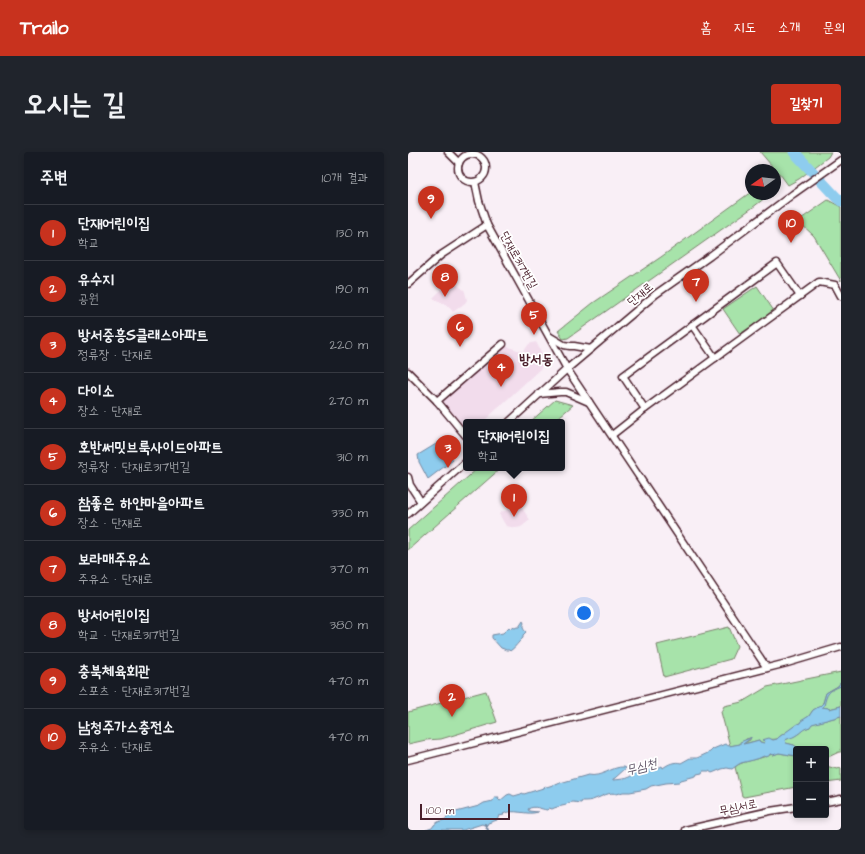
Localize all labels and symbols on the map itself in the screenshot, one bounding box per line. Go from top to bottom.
north arrow [745,164,781,200]
pin: 9 [418,186,444,219]
pin: 10 [778,210,804,243]
street label: 단재로317번길 [496,228,542,292]
pin: 8 [432,264,458,297]
pin: 7 [683,269,709,302]
street label: 단재로 [624,279,657,310]
pin: 5 [521,302,547,335]
pin: 6 [447,314,473,347]
district label: 방서동 [519,350,553,370]
pin: 4 [488,354,514,387]
pin: 3 [435,435,461,468]
pin: 1 [501,484,527,517]
your location [574,603,594,623]
pin: 2 [439,684,465,717]
water label: 무심천 [624,754,660,779]
street label: 무심서로 [717,795,759,820]
scale bar [420,802,510,821]

